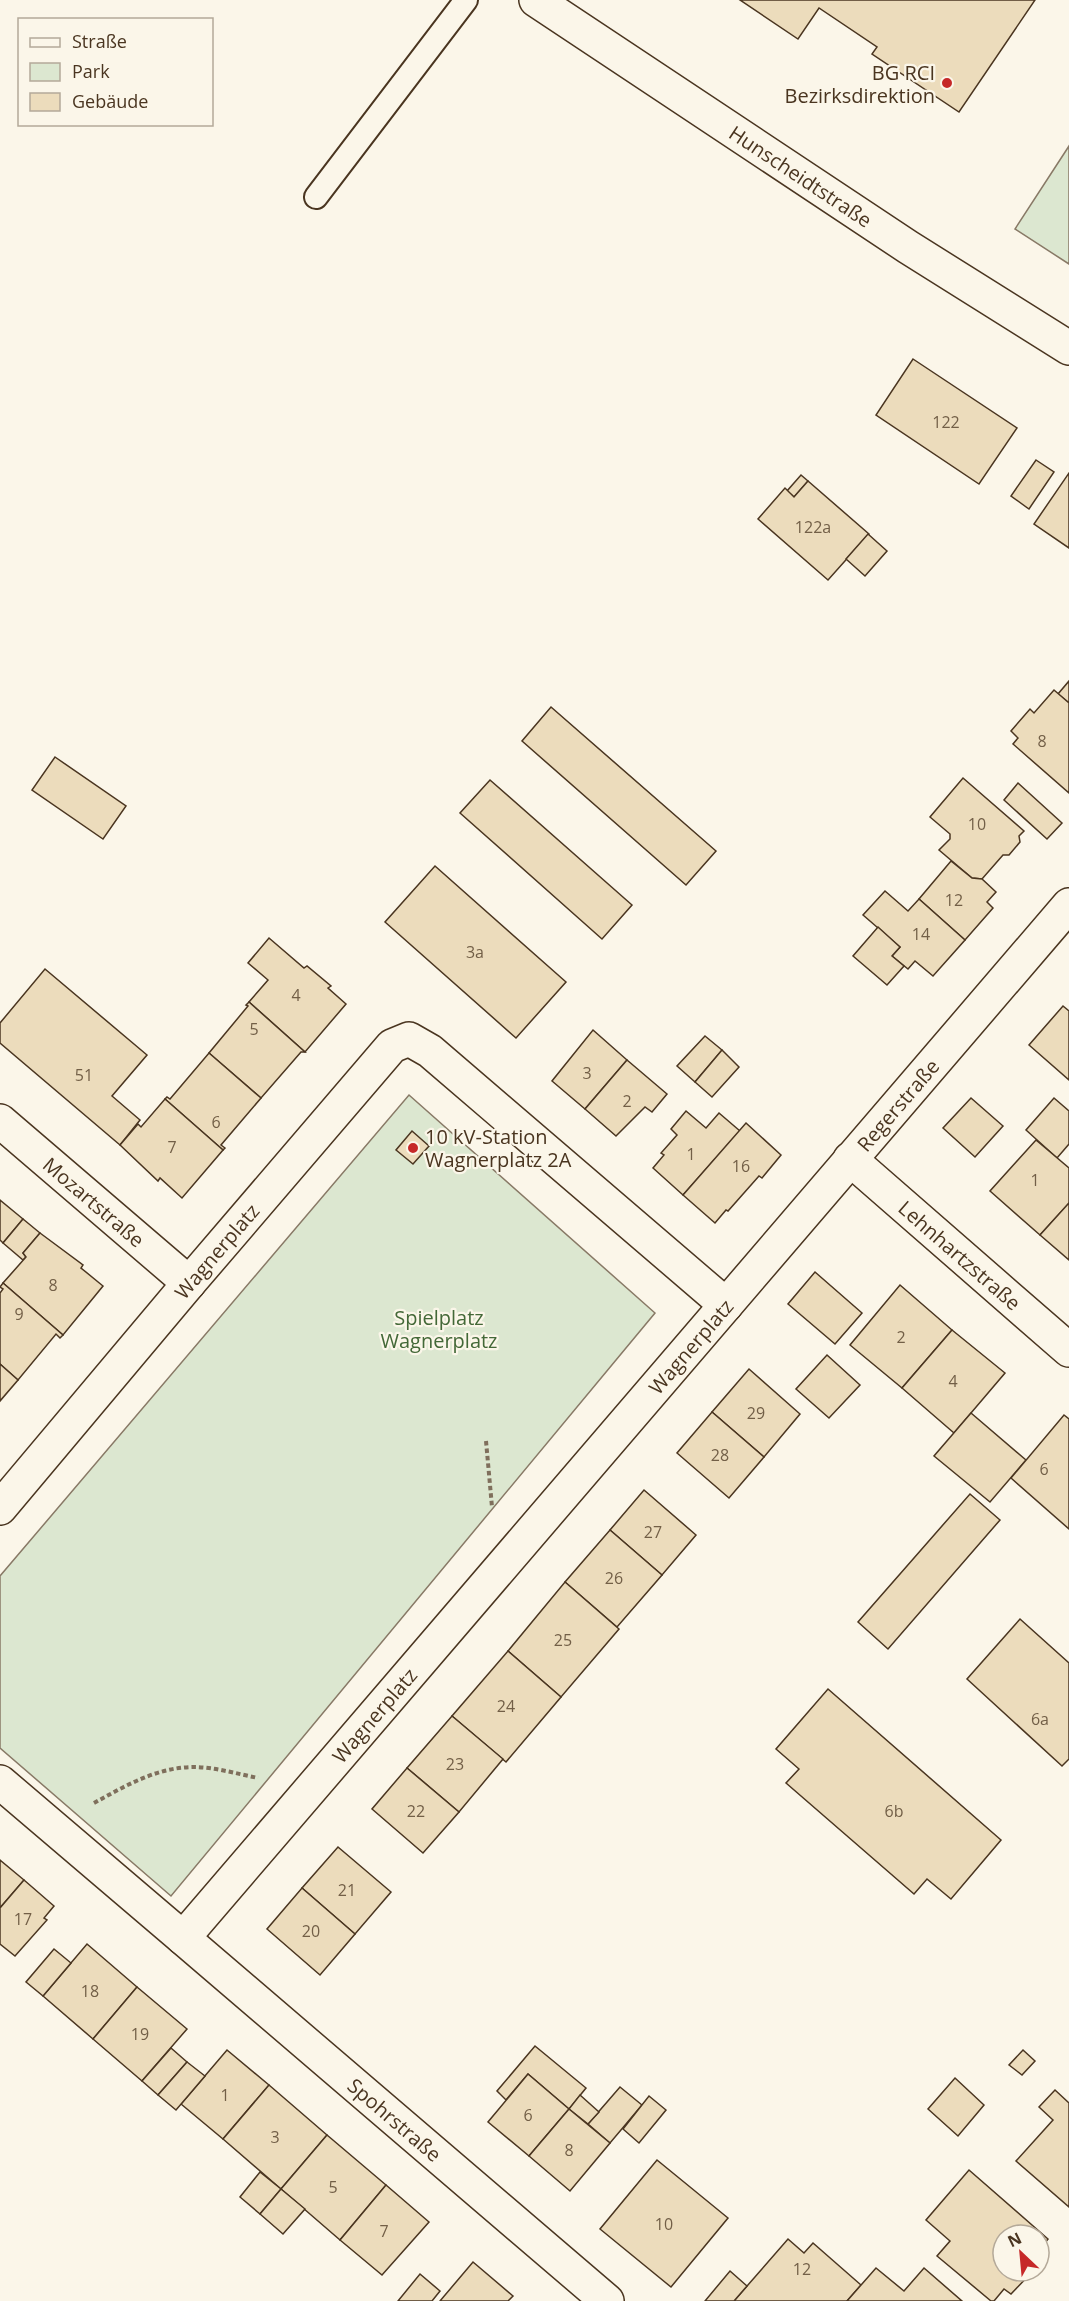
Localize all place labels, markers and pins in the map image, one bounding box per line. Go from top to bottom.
place label: BG RCI Bezirksdirektion [785,59,935,109]
marker: BG RCI Bezirksdirektion [940,76,954,90]
place label: 10 kV-Station Wagnerplatz 2A [425,1123,572,1173]
marker: 10 kV-Station Wagnerplatz 2A [406,1141,420,1155]

